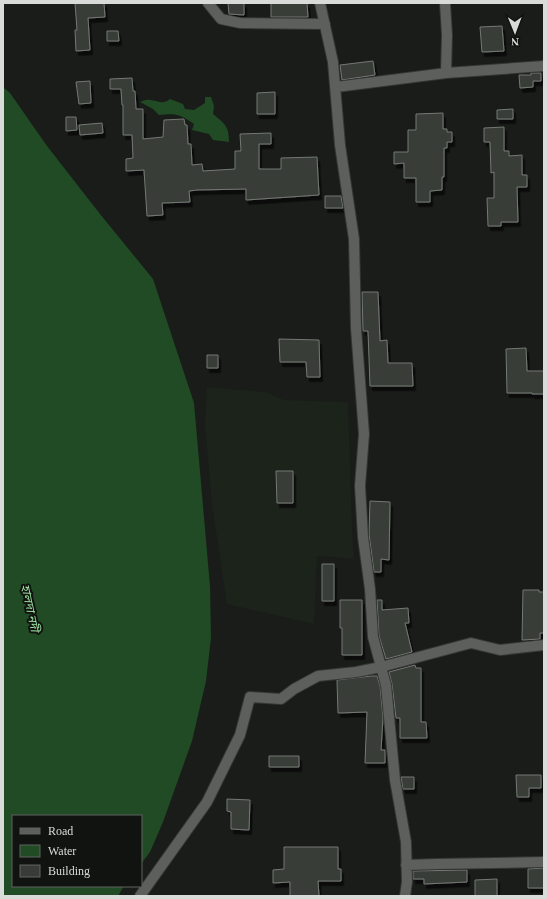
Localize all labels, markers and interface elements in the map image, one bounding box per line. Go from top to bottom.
north arrow [495,12,535,52]
text: N [511,36,519,48]
water label: হালদা নদী [18,583,42,636]
legend [12,815,142,887]
text: Road [48,824,73,838]
text: Water [48,844,76,858]
text: Building [48,864,90,878]

